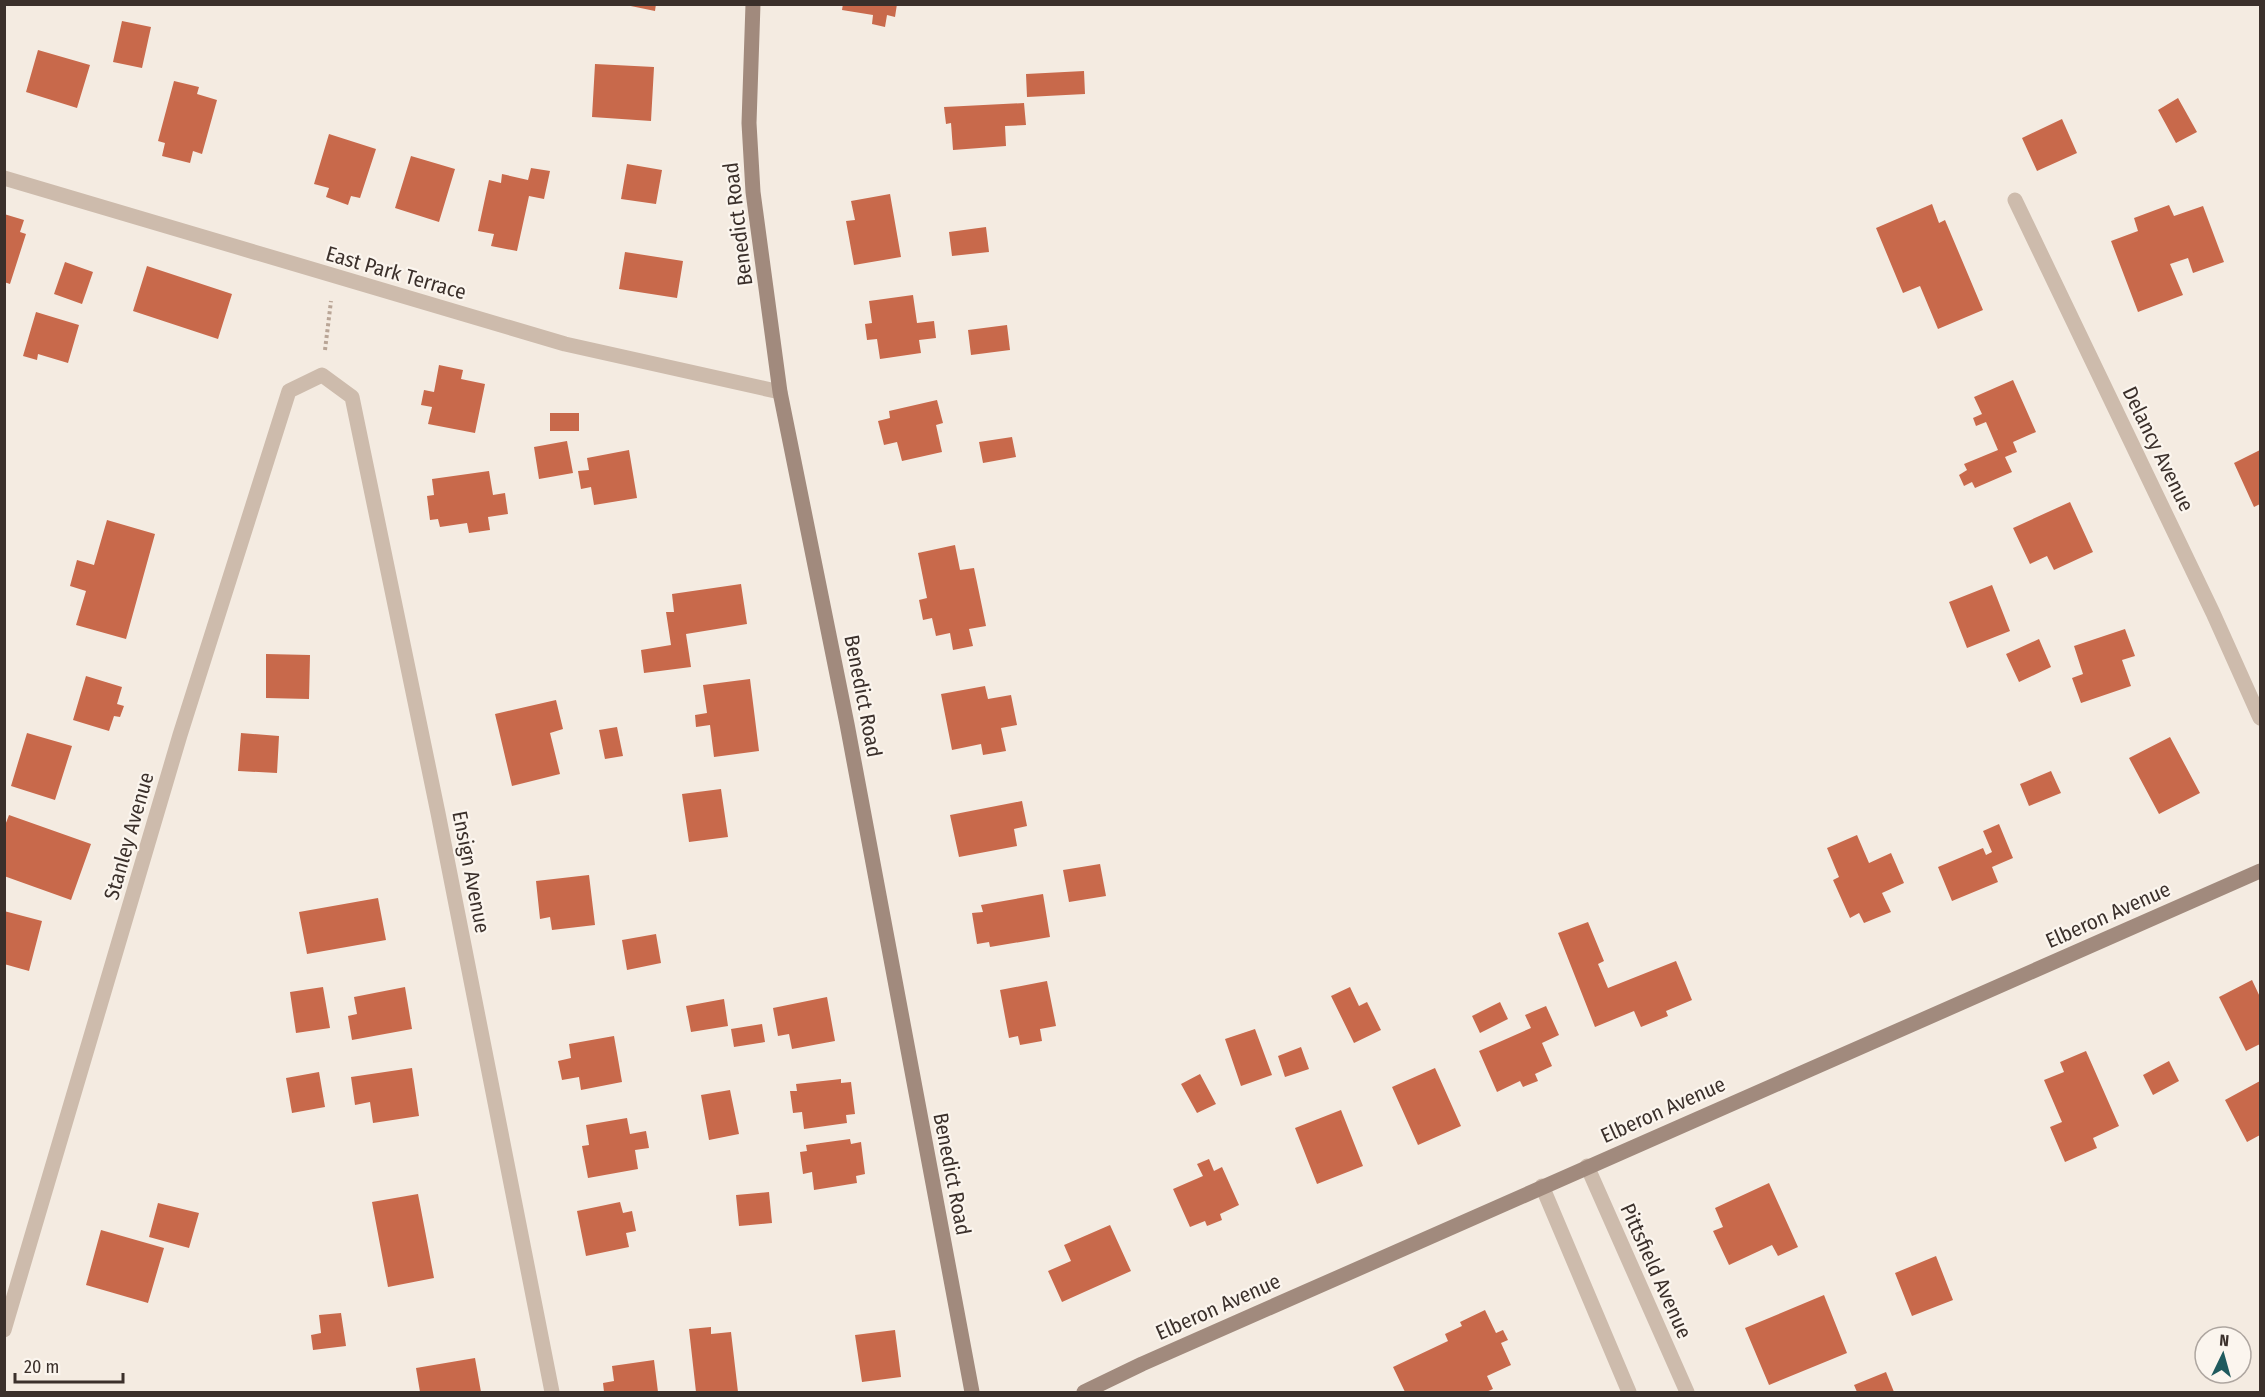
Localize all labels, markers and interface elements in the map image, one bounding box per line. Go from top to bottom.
street label: Benedict Road [718,161,758,287]
street label: East Park Terrace [323,241,469,305]
street label: Delancy Avenue [2117,382,2199,516]
street label: Benedict Road [838,633,888,759]
street label: Stanley Avenue [98,769,160,903]
street label: Ensign Avenue [446,809,496,935]
street label: Elberon Avenue [2042,876,2174,954]
street label: Elberon Avenue [1597,1071,1729,1149]
street label: Benedict Road [927,1111,977,1237]
street label: Pittsfield Avenue [1615,1199,1697,1343]
street label: Elberon Avenue [1152,1268,1284,1346]
north arrow [2193,1325,2253,1385]
text: N [2219,1331,2230,1350]
scale bar [15,1346,123,1384]
text: 20 m [24,1356,59,1378]

